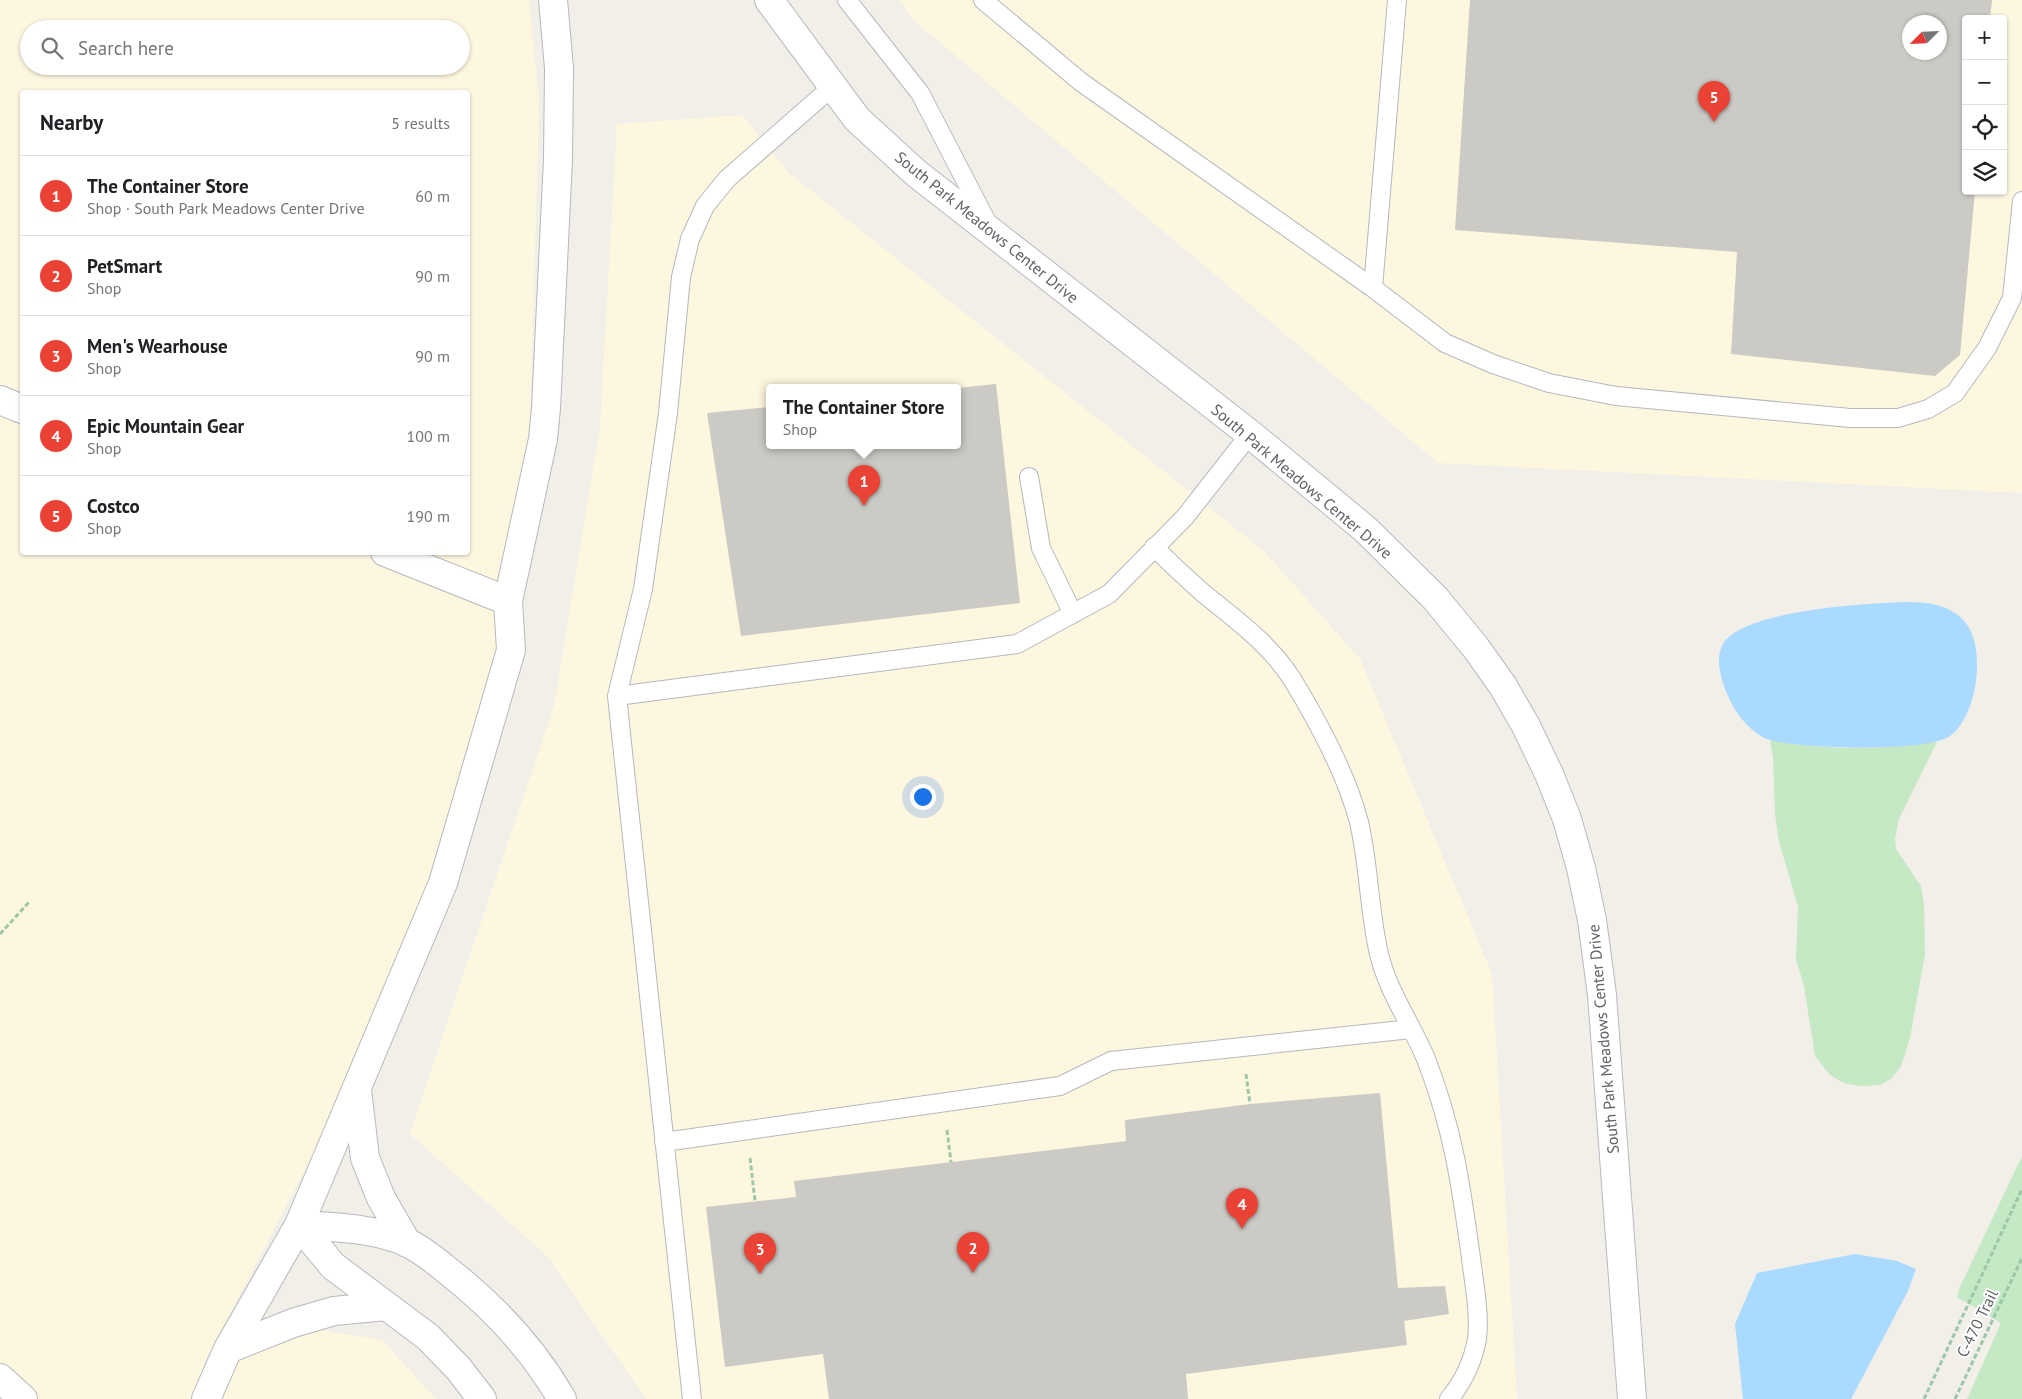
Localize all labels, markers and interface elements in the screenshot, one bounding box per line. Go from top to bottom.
north arrow [1902,15,1947,60]
map controls [1962,15,2007,195]
button: + [1962,15,2007,60]
search box [20,20,470,75]
icon: search [38,34,66,62]
text: Search here [78,36,174,60]
button: − [1962,60,2007,105]
pin: 5 [1698,81,1730,122]
button: locate [1962,105,2007,150]
text: Nearby [40,109,103,136]
text: 5 results [391,113,450,133]
street label: South Park Meadows Center Drive [891,147,1083,307]
button: layers [1962,150,2007,195]
text: The Container Store [87,174,249,198]
text: 1 [51,186,61,206]
text: 60 m [415,186,450,206]
text: Shop · South Park Meadows Center Drive [87,198,365,218]
text: PetSmart [87,254,162,278]
text: 2 [51,266,61,286]
text: 90 m [415,266,450,286]
text: Shop [87,278,121,298]
text: Men's Wearhouse [87,334,228,358]
text: 3 [51,346,61,366]
text: 90 m [415,346,450,366]
text: Shop [87,358,121,378]
popup [766,384,961,449]
text: The Container Store [783,395,944,419]
street label: South Park Meadows Center Drive [1207,399,1397,563]
text: Epic Mountain Gear [87,414,244,438]
text: Shop [783,419,817,439]
text: 4 [51,426,61,446]
text: 100 m [407,426,450,446]
text: Shop [87,438,121,458]
pin: 1 [848,465,880,506]
text: Costco [87,494,140,518]
text: 5 [51,506,61,526]
text: 190 m [407,506,450,526]
text: Shop [87,518,121,538]
your location [910,784,936,810]
street label: South Park Meadows Center Drive [1583,923,1623,1155]
pin: 4 [1226,1188,1258,1229]
pin: 2 [957,1232,989,1273]
pin: 3 [744,1233,776,1274]
street label: C-470 Trail [1952,1285,2002,1360]

